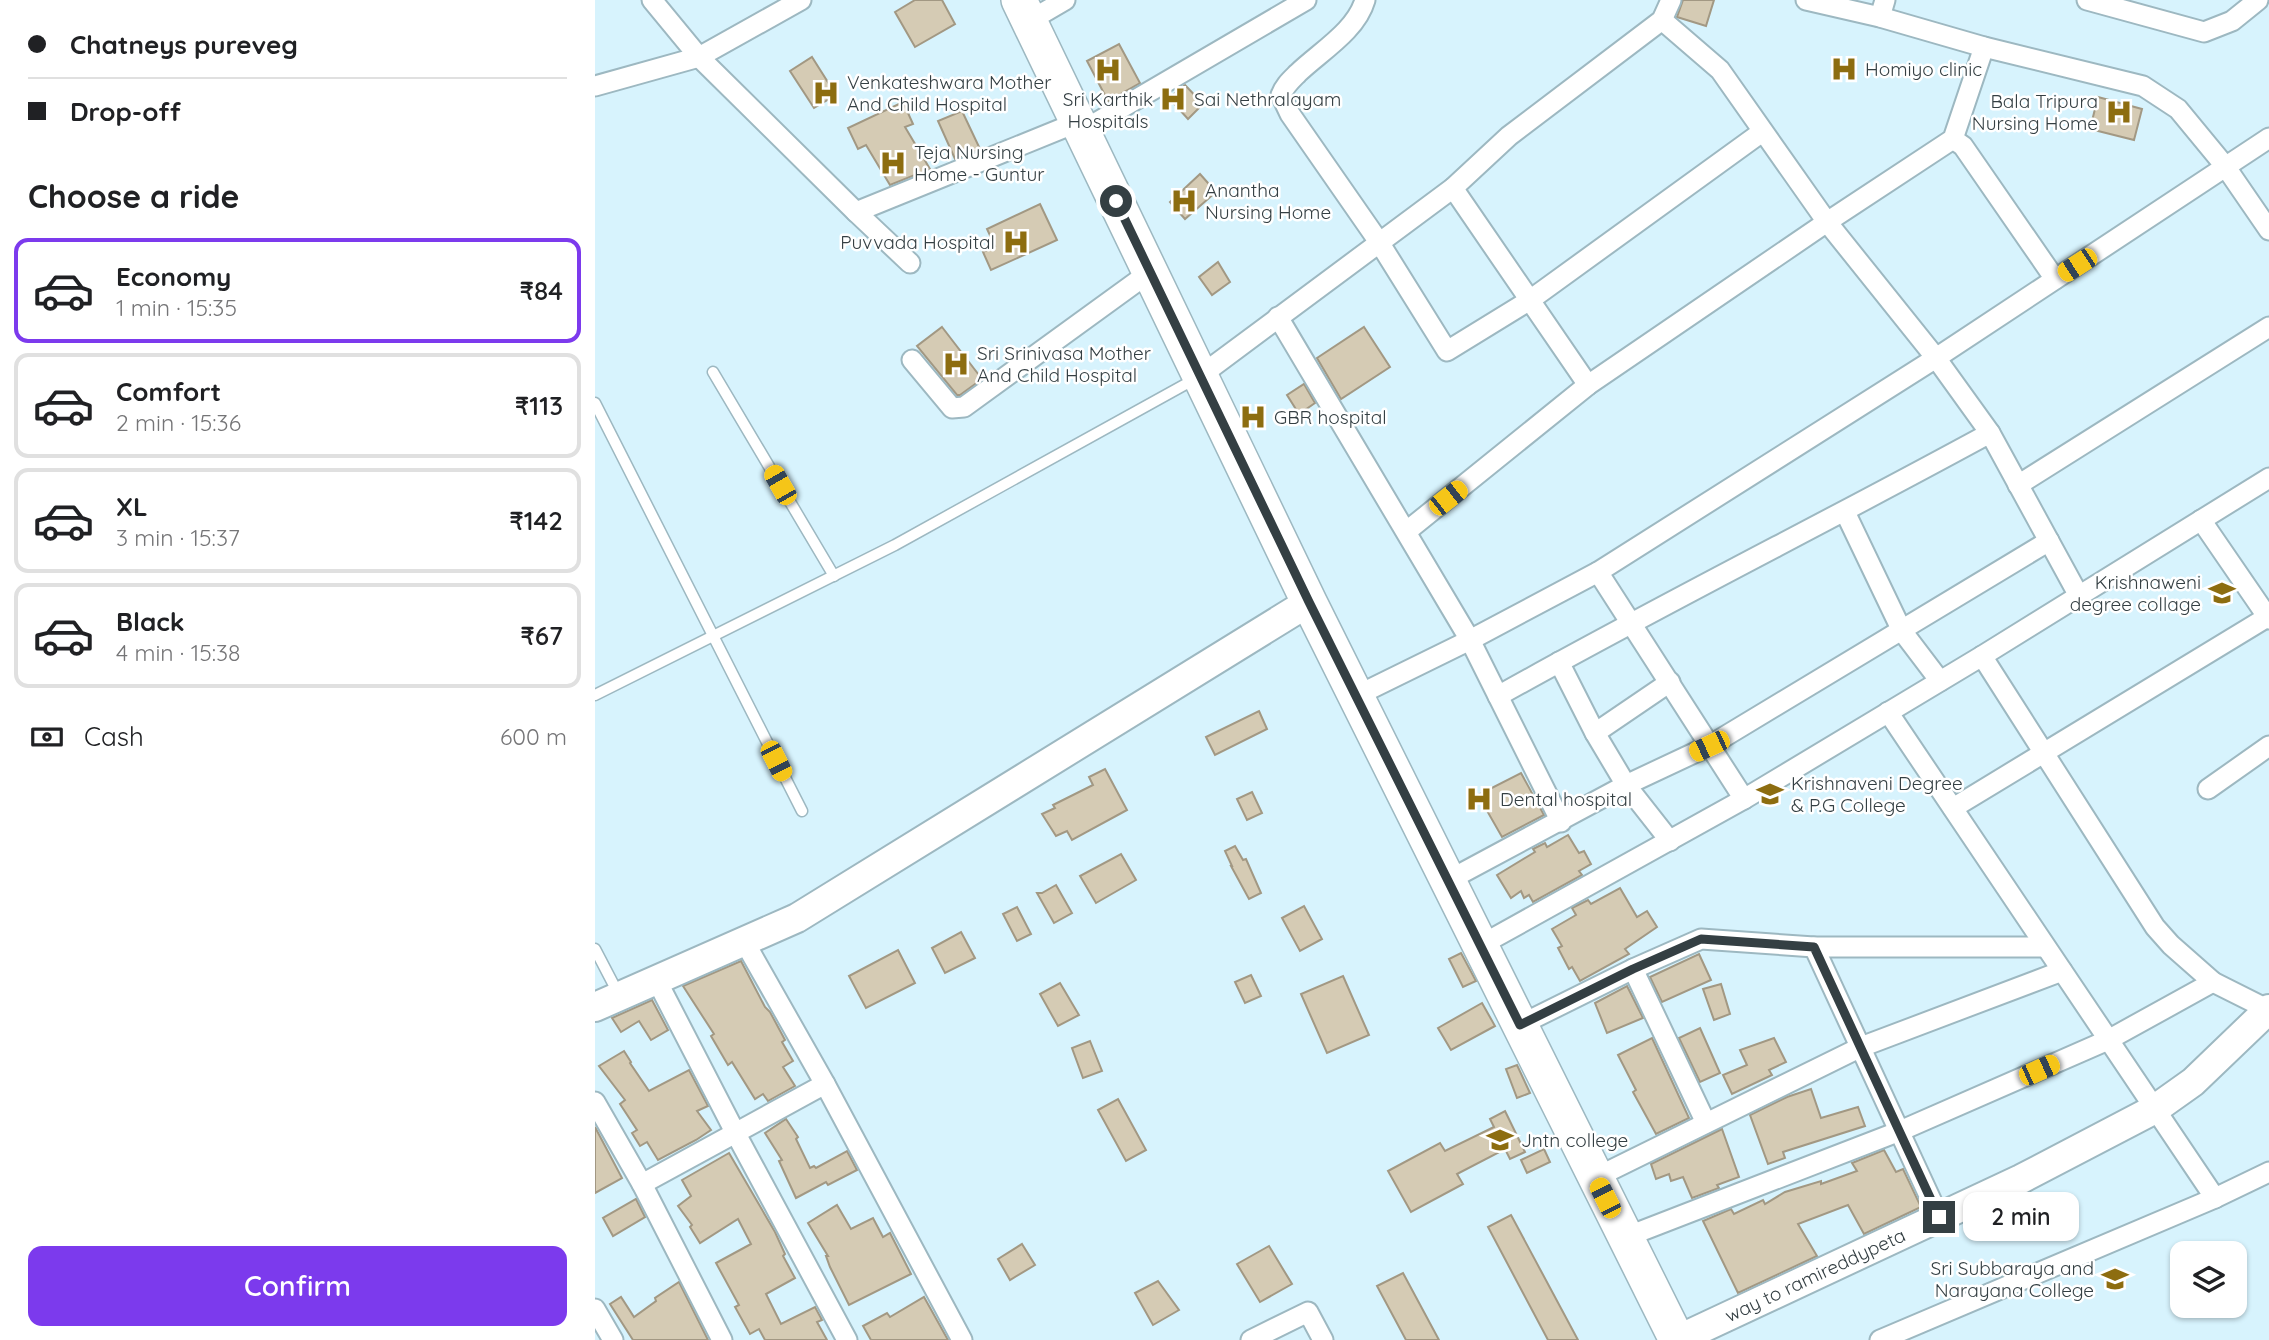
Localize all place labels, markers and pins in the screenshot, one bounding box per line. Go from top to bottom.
hospital icon: Homiyo clinic [1829,54,1859,84]
hospital icon: Sri Karthik Hospitals [1093,55,1123,85]
place label: Homiyo clinic [1865,57,1982,81]
place label: Venkateshwara Mother And Child Hospital [847,70,1052,116]
hospital icon: Venkateshwara Mother And Child Hospital [811,78,841,108]
hospital icon: Sai Nethralayam [1158,84,1188,114]
place label: Sri Karthik Hospitals [1063,87,1153,133]
place label: Sai Nethralayam [1194,87,1341,111]
place label: Bala Tripura Nursing Home [1972,89,2098,135]
hospital icon: Bala Tripura Nursing Home [2104,97,2134,127]
place label: Teja Nursing Home - Guntur [914,140,1045,186]
hospital icon: Teja Nursing Home - Guntur [878,148,908,178]
place label: Anantha Nursing Home [1205,178,1331,224]
hospital icon: Anantha Nursing Home [1169,186,1199,216]
hospital icon: Puvvada Hospital [1001,227,1031,257]
place label: Puvvada Hospital [840,230,995,254]
place label: Sri Srinivasa Mother And Child Hospital [977,341,1152,387]
hospital icon: Sri Srinivasa Mother And Child Hospital [941,349,971,379]
hospital icon: GBR hospital [1238,402,1268,432]
place label: GBR hospital [1274,405,1387,429]
place label: Krishnaweni degree collage [2070,570,2201,616]
school or university icon: Krishnaweni degree collage [2207,578,2237,608]
place label: Krishnaveni Degree & P.G College [1791,771,1963,817]
school or university icon: Krishnaveni Degree & P.G College [1755,779,1785,809]
hospital icon: Dental hospital [1464,784,1494,814]
place label: Dental hospital [1500,787,1632,811]
school or university icon: Jntn college [1485,1125,1515,1155]
place label: Jntn college [1521,1128,1628,1152]
place label: Sri Subbaraya and Narayana College [1931,1256,2094,1302]
school or university icon: Sri Subbaraya and Narayana College [2100,1264,2130,1294]

